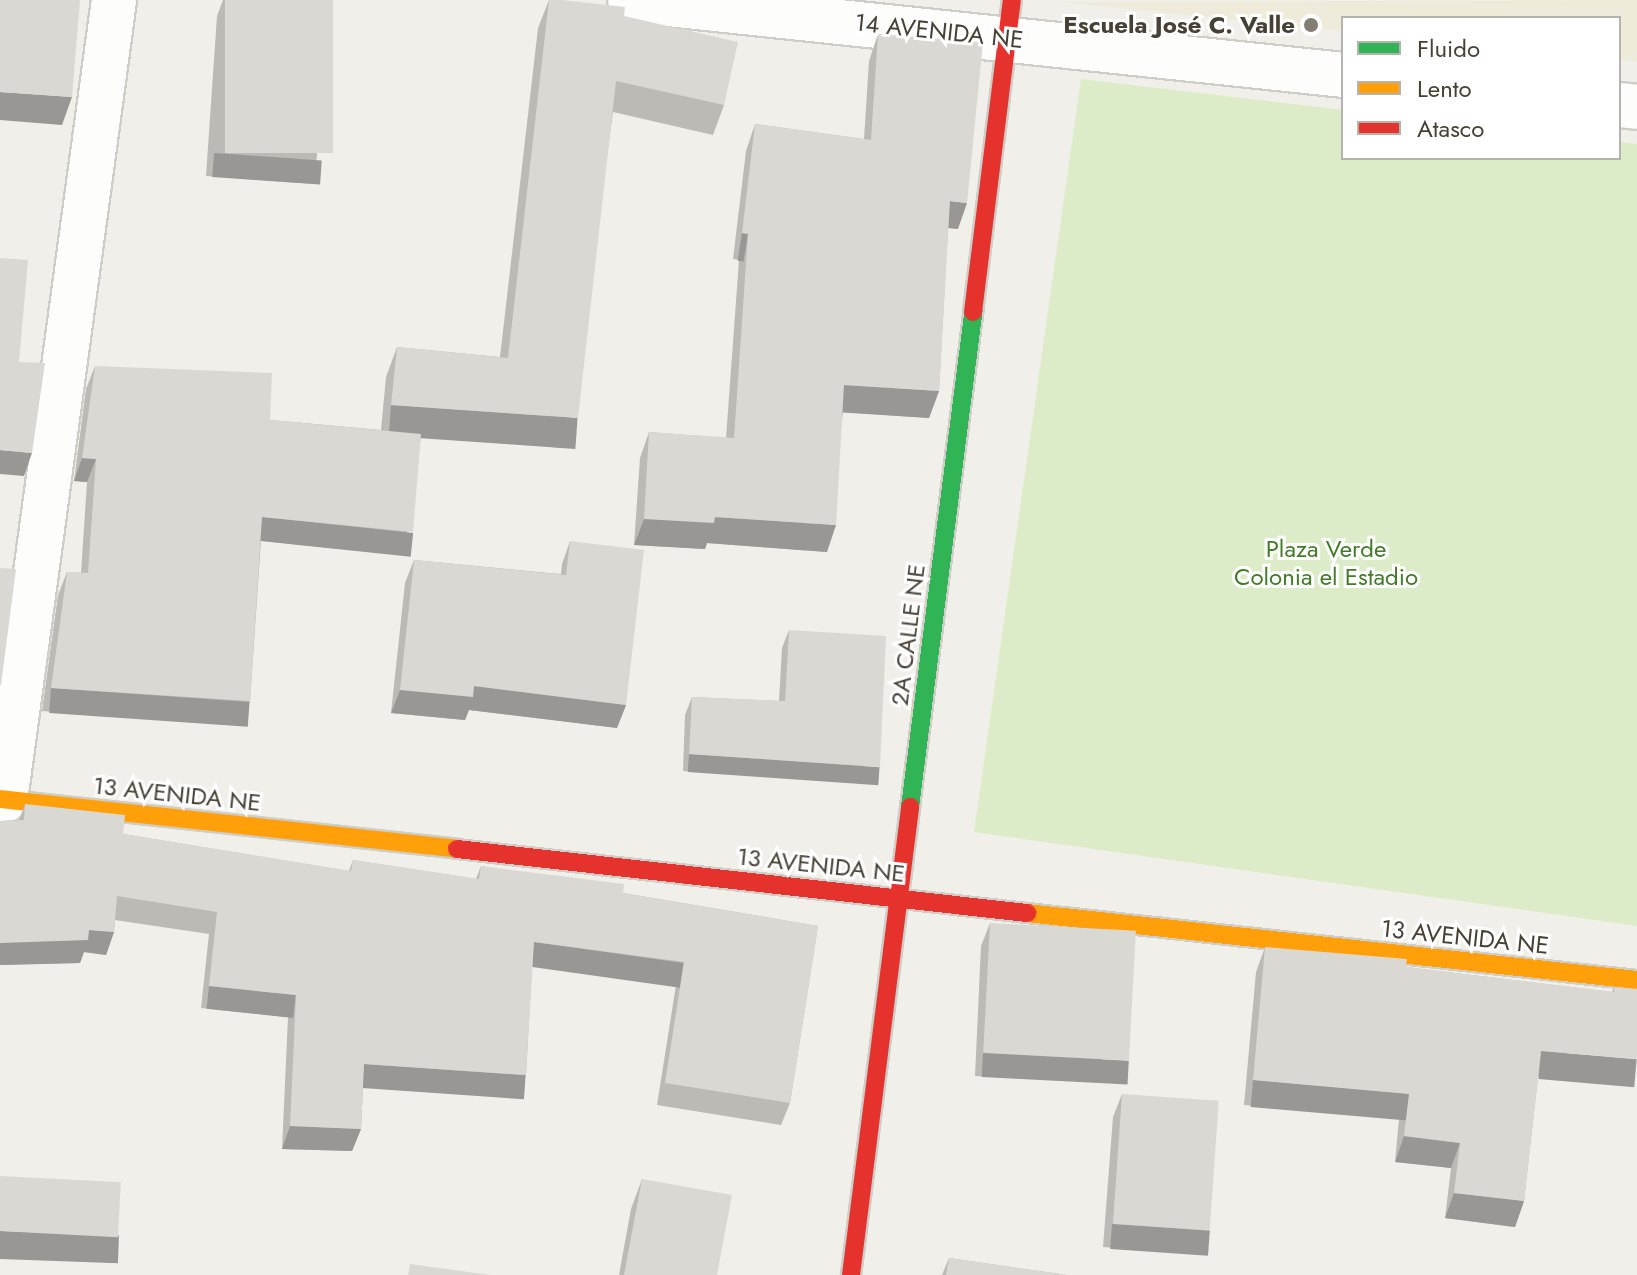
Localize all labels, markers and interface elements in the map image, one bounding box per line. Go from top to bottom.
street label: 14 AVENIDA NE [853,8,1025,54]
place label: Escuela José C. Valle [1063,11,1295,39]
marker: Escuela José C. Valle [1302,16,1320,34]
legend [1341,16,1621,160]
text: Fluido [1417,31,1480,66]
text: Lento [1417,71,1472,106]
text: Atasco [1417,111,1484,146]
park label: Plaza Verde Colonia el Estadio [1234,535,1418,591]
street label: 2A CALLE NE [885,563,931,707]
street label: 13 AVENIDA NE [92,771,262,817]
street label: 13 AVENIDA NE [736,842,906,888]
street label: 13 AVENIDA NE [1380,914,1550,960]

